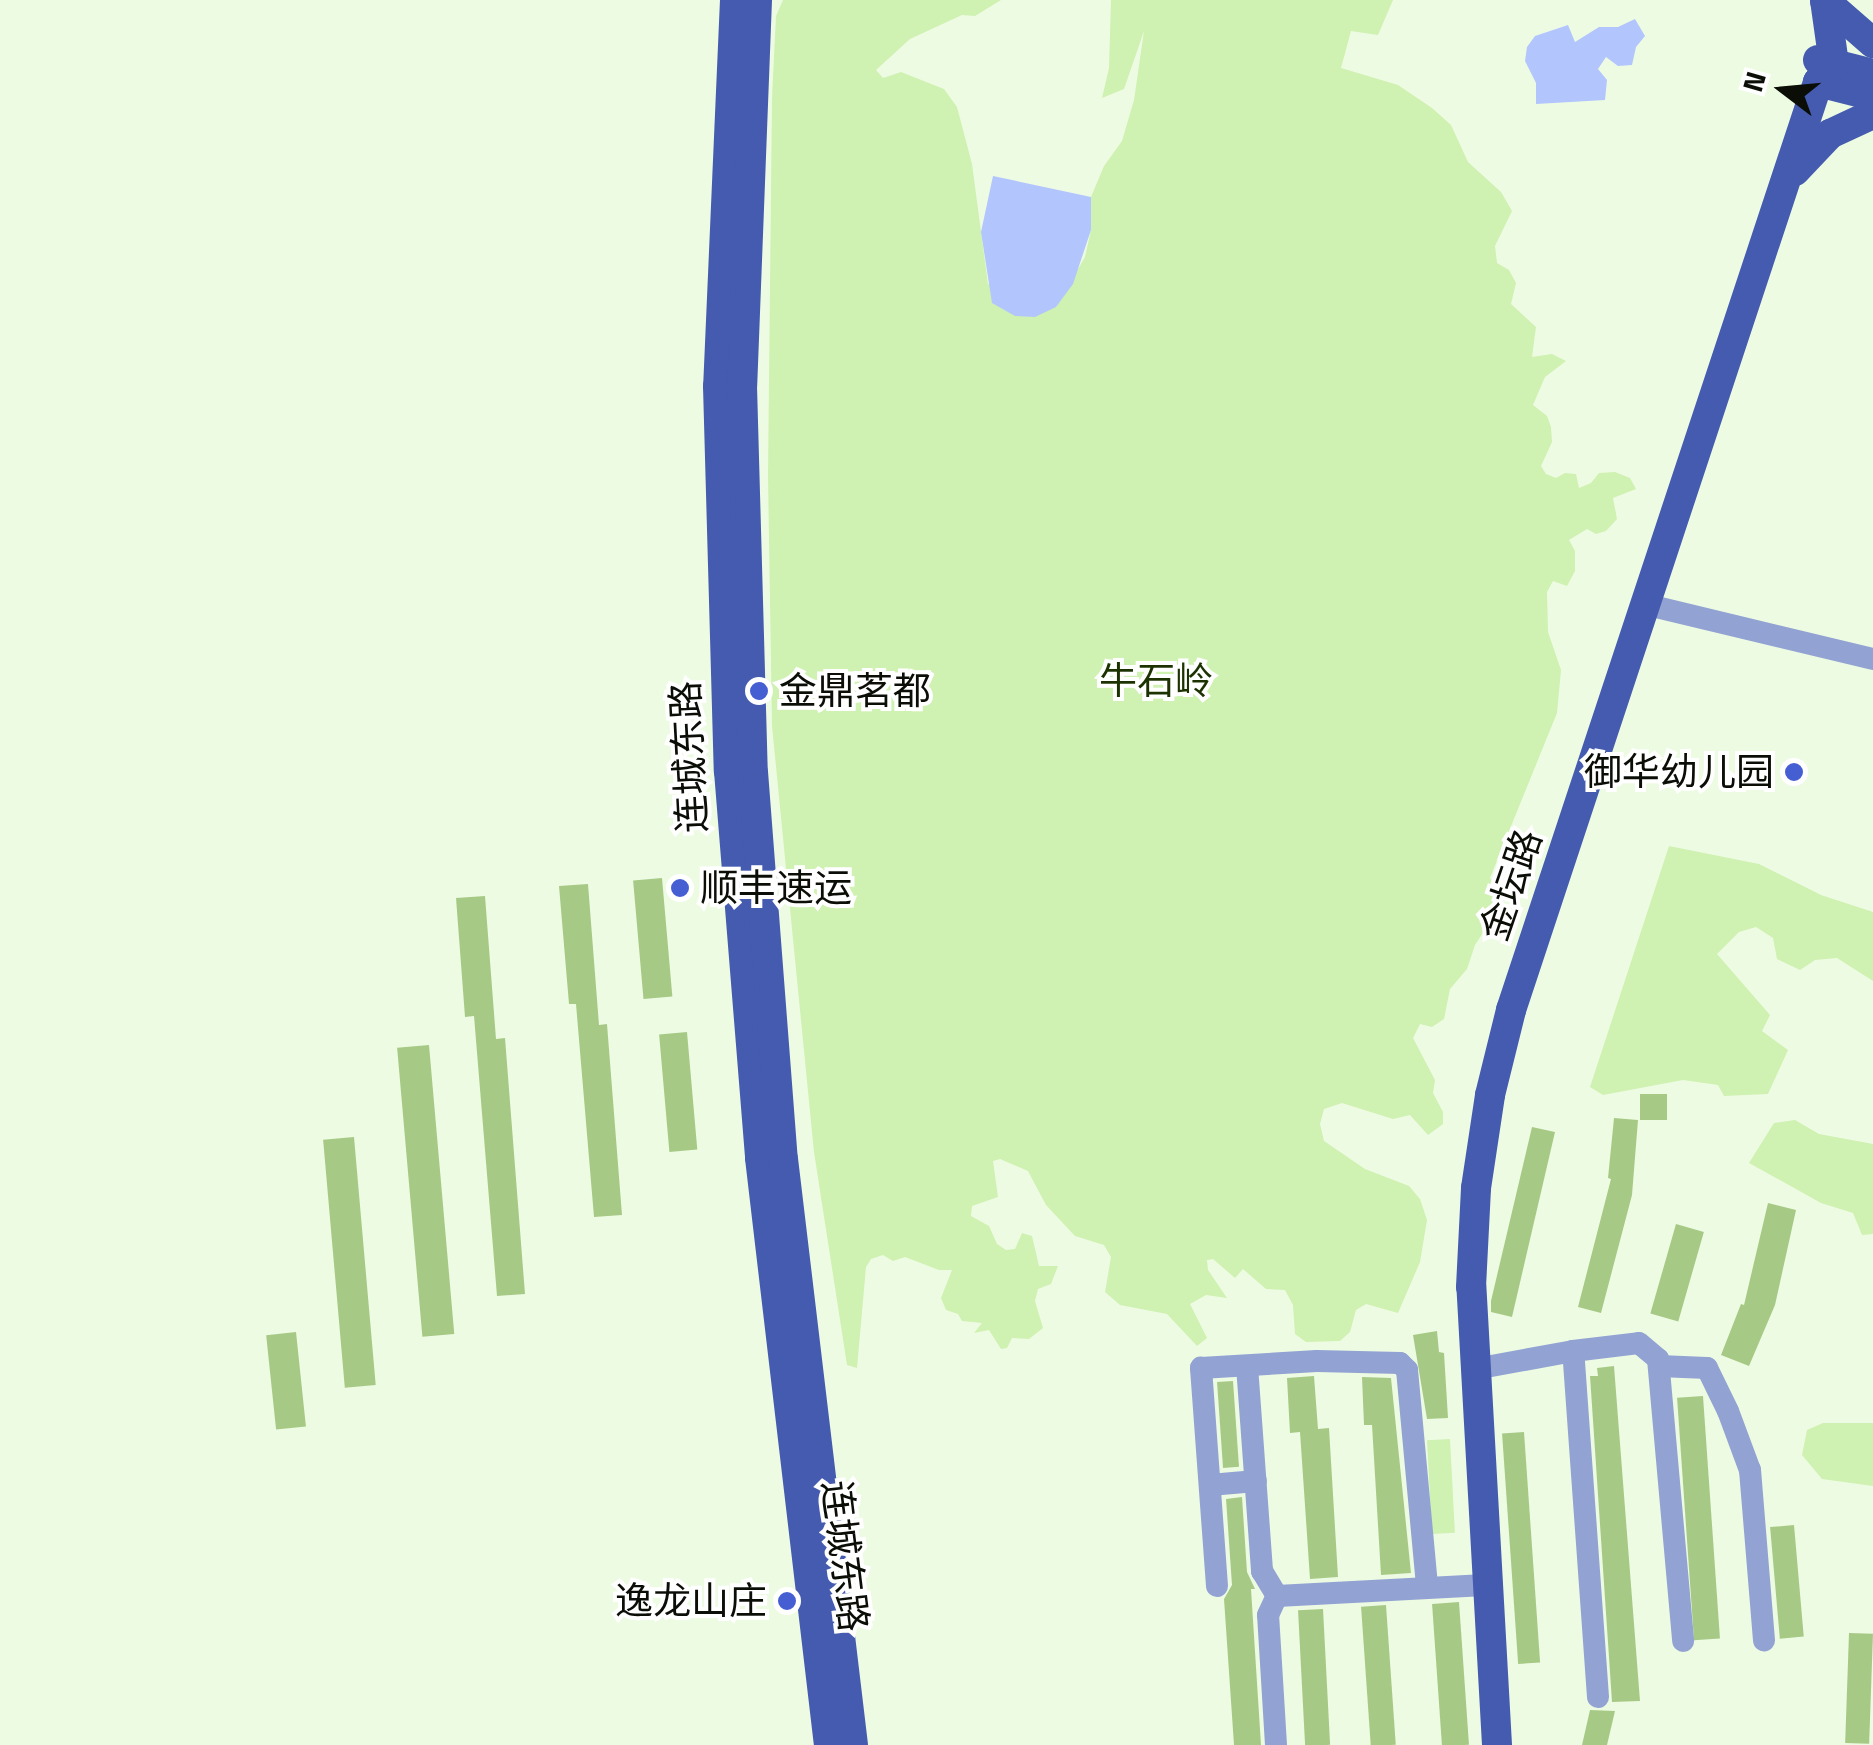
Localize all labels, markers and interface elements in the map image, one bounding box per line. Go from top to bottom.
north arrow [1733,40,1833,140]
text: N [1730,66,1777,97]
park label: 牛石岭 [1099,658,1213,704]
place label: 金鼎茗都 [779,668,931,714]
street label: 连城东路 [662,680,716,834]
marker: 金鼎茗都 [748,680,770,702]
place label: 御华幼儿园 [1584,749,1774,795]
marker: 御华幼儿园 [1783,761,1805,783]
street label: 金坛路 [1471,824,1551,946]
place label: 顺丰速运 [700,865,852,911]
marker: 顺丰速运 [669,877,691,899]
street label: 连城东路 [813,1478,877,1634]
place label: 逸龙山庄 [615,1578,767,1624]
marker: 逸龙山庄 [776,1590,798,1612]

